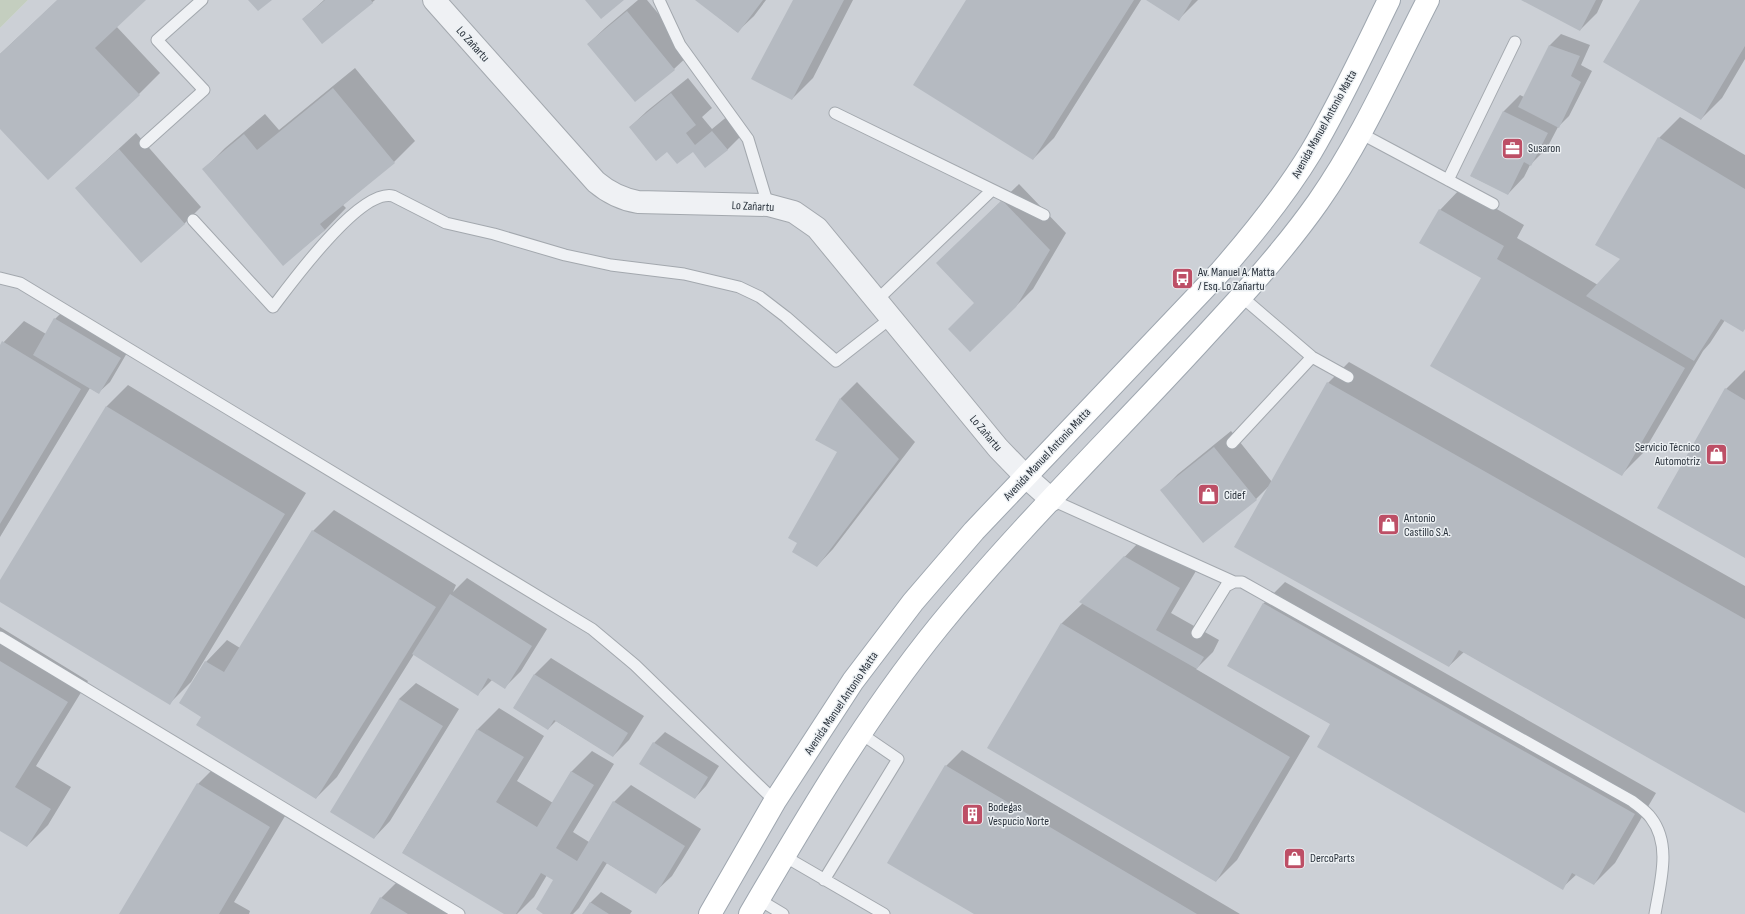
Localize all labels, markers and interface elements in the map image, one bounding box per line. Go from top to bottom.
street label: Lo Zañartu [453,23,492,65]
street label: Avenida Manuel Antonio Matta [1288,67,1361,182]
office icon: Susaron [1499,135,1525,161]
place label: Susaron [1528,141,1560,156]
street label: Lo Zañartu [731,198,775,215]
place label: Av. Manuel A. Matta / Esq. Lo Zañartu [1197,265,1275,294]
bus stop icon: Av. Manuel A. Matta / Esq. Lo Zañartu [1169,266,1195,292]
street label: Avenida Manuel Antonio Matta [1000,405,1094,504]
street label: Lo Zañartu [966,412,1005,454]
place label: Servicio Técnico Automotriz [1635,440,1701,469]
shop icon: Servicio Técnico Automotriz [1703,441,1729,467]
shop icon: Cidef [1196,482,1222,508]
place label: Cidef [1224,488,1246,503]
place label: Antonio Castillo S.A. [1403,511,1451,540]
shop icon: Antonio Castillo S.A. [1375,512,1401,538]
street label: Avenida Manuel Antonio Matta [801,649,882,759]
place label: Bodegas Vespucio Norte [988,800,1049,829]
building icon: Bodegas Vespucio Norte [959,801,985,827]
shop icon: DercoParts [1282,845,1308,871]
place label: DercoParts [1310,851,1355,866]

